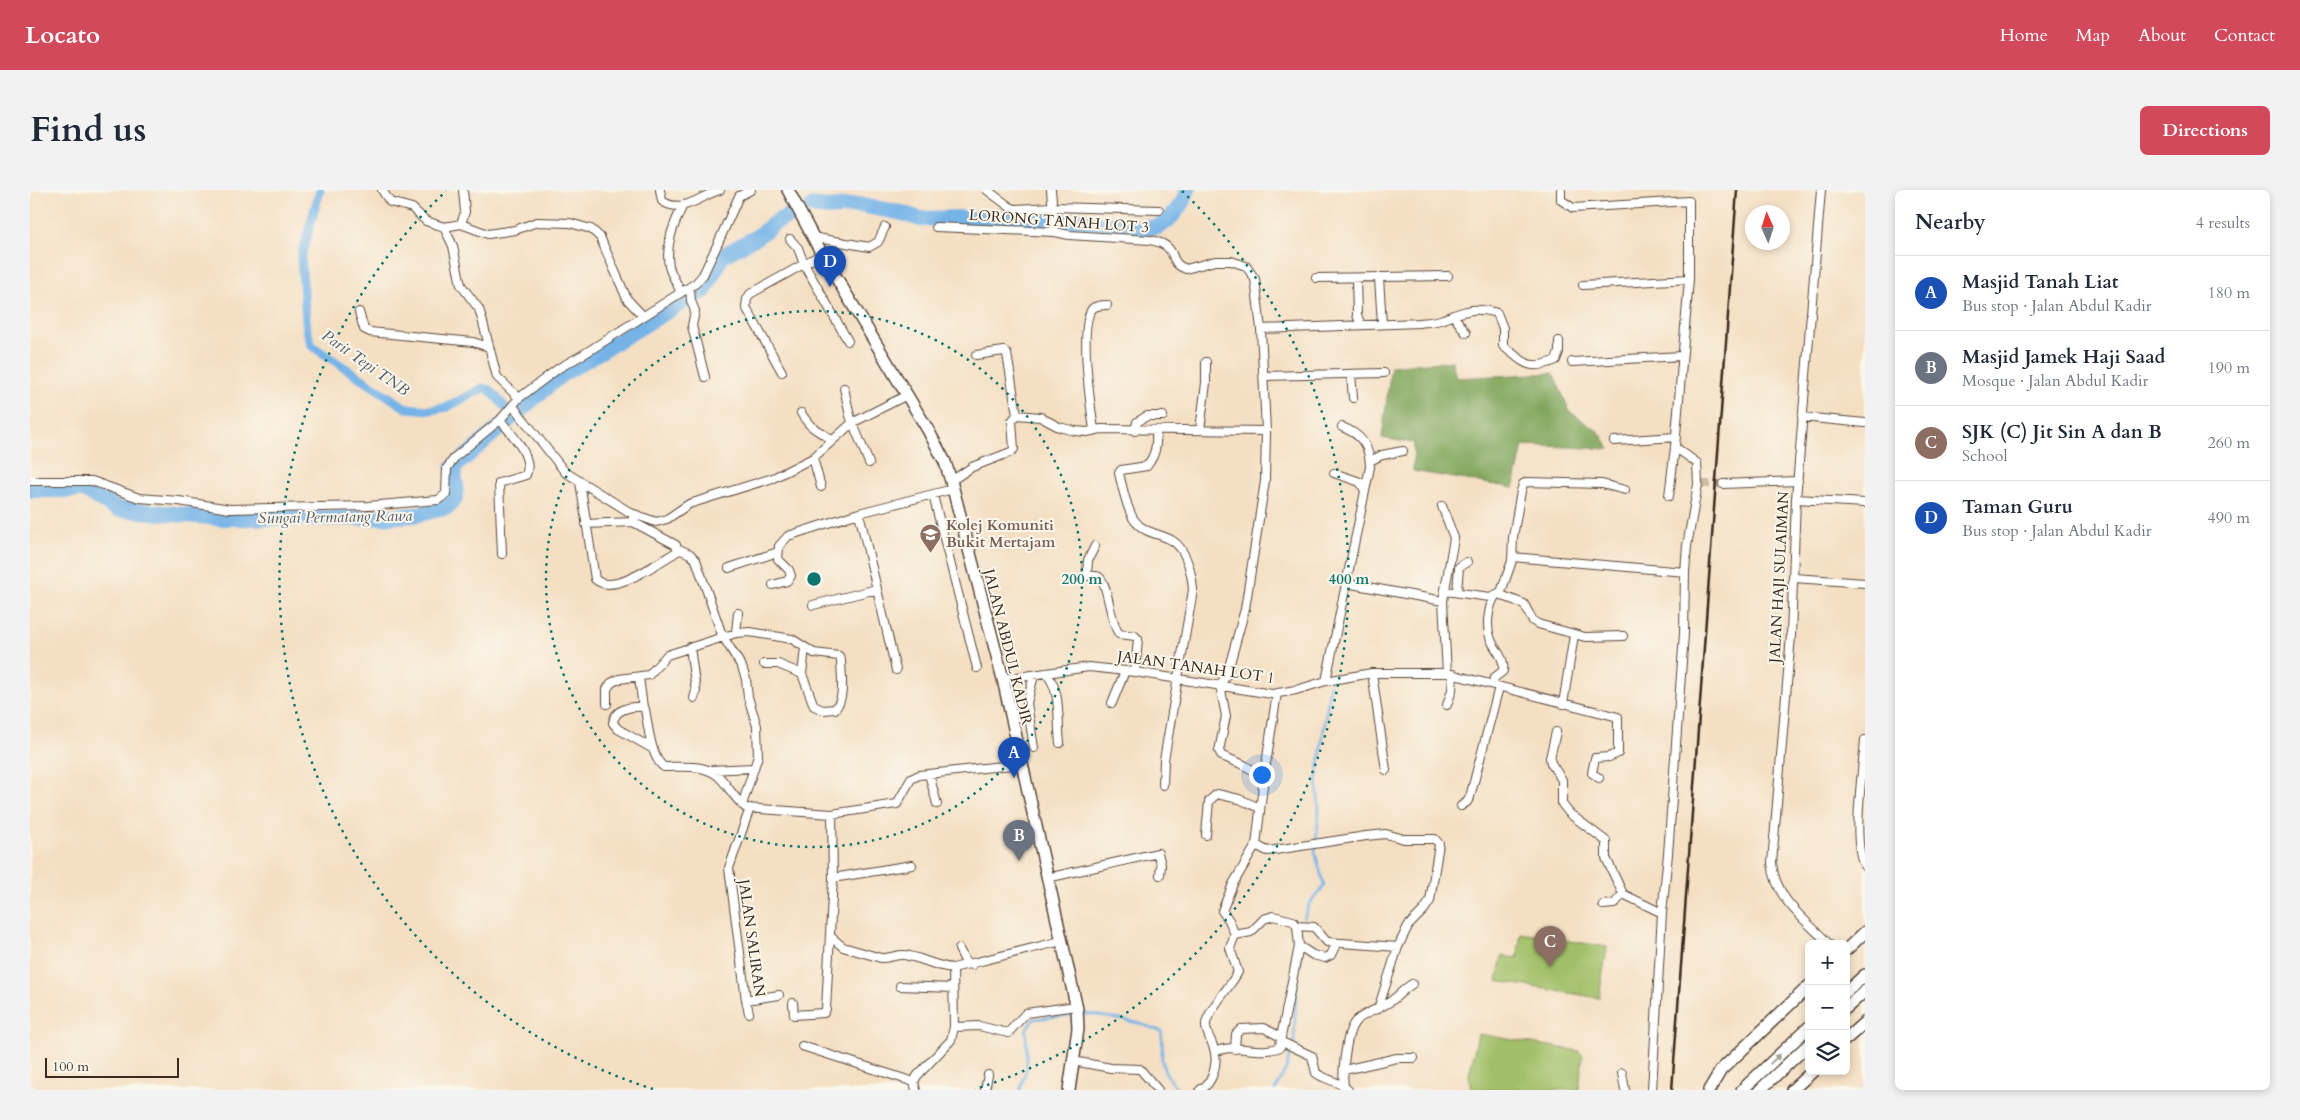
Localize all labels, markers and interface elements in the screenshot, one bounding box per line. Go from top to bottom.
text: Locato [25,19,100,52]
text: Home [2000,23,2048,48]
text: Map [2076,23,2110,48]
text: About [2138,23,2186,48]
text: Contact [2214,23,2275,48]
text: Find us [30,106,146,154]
button: Directions [2140,106,2270,155]
street label: LORONG TANAH LOT 3 [968,205,1150,237]
north arrow [1745,205,1790,250]
text: Nearby [1915,208,1986,237]
text: 4 results [2196,212,2250,234]
pin: D [814,246,846,287]
text: Masjid Tanah Liat [1962,269,2118,295]
text: A [1925,282,1937,304]
text: 180 m [2208,282,2250,304]
text: Bus stop · Jalan Abdul Kadir [1962,295,2152,317]
water label: Parit Tepi TNB [317,325,414,401]
text: Masjid Jamek Haji Saad [1962,344,2165,370]
text: B [1925,357,1937,379]
text: 190 m [2208,357,2250,379]
text: Mosque · Jalan Abdul Kadir [1962,370,2148,392]
text: SJK (C) Jit Sin A dan B [1962,419,2162,445]
text: C [1925,432,1937,454]
text: 260 m [2208,432,2250,454]
text: School [1962,445,2007,467]
street label: JALAN HAJI SULAIMAN [1764,490,1793,665]
text: Taman Guru [1962,494,2073,520]
water label: Sungai Permatang Rawa [257,505,413,529]
text: D [1924,507,1938,529]
text: 490 m [2208,507,2250,529]
place label: Kolej Komuniti Bukit Mertajam [946,515,1055,552]
text: Bus stop · Jalan Abdul Kadir [1962,520,2152,542]
school or university icon: Kolej Komuniti Bukit Mertajam [918,522,942,553]
street label: JALAN ABDUL KADIR [978,565,1037,728]
text: 200 m [1062,569,1103,589]
text: 400 m [1329,569,1370,589]
centre of rings [805,570,823,588]
street label: JALAN TANAH LOT 1 [1114,646,1276,688]
pin: A [998,737,1030,778]
your location [1249,762,1275,788]
pin: B [1003,820,1035,861]
street label: JALAN SALIRAN [734,876,770,998]
pin: C [1534,926,1566,967]
map controls [1805,940,1850,1075]
button: + [1805,940,1850,985]
button: − [1805,985,1850,1030]
button: layers [1805,1030,1850,1075]
one-way arrow [1769,1053,1781,1065]
scale bar [45,1055,179,1078]
text: 100 m [52,1057,89,1076]

